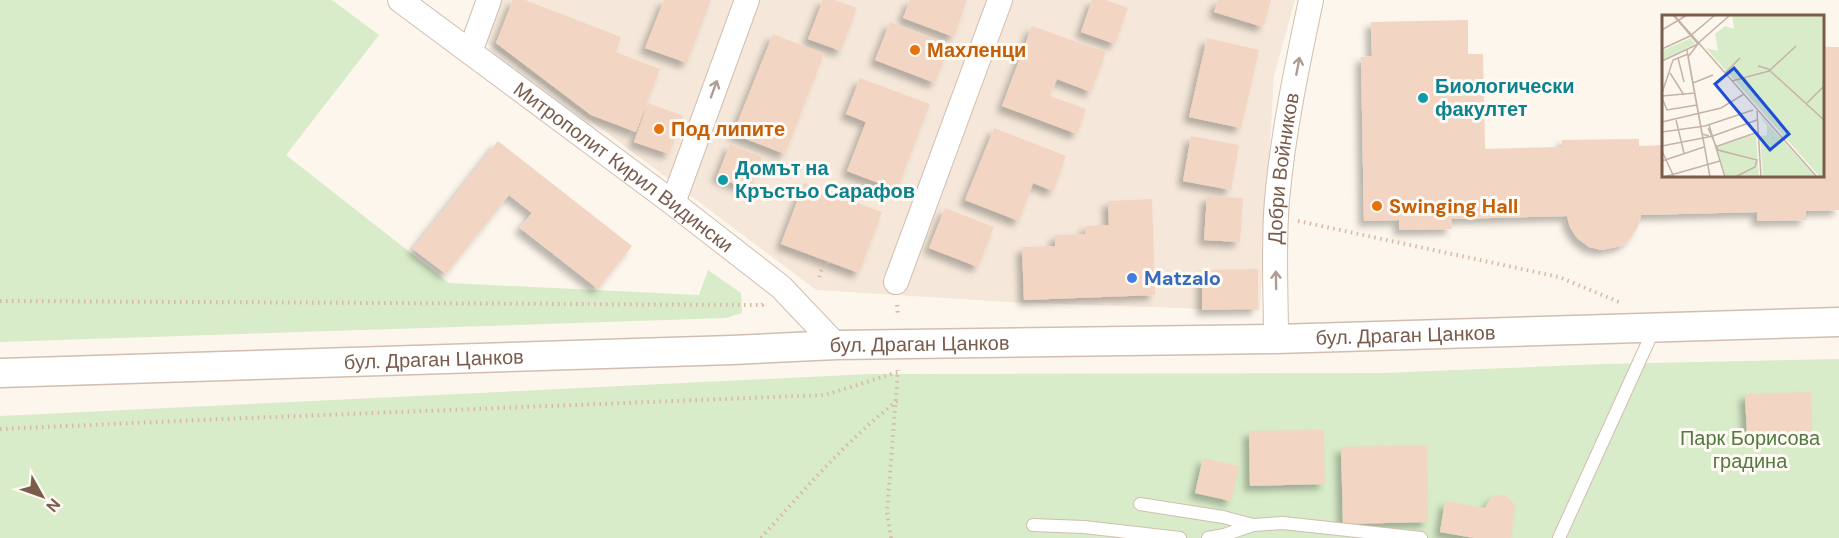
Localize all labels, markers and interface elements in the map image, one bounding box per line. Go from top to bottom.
inset map [1662,15,1824,177]
place label: Махленци [927,37,1026,63]
marker: Махленци [908,43,922,57]
one-way arrow [1293,57,1304,76]
place label: Биологически факултет [1435,73,1575,122]
street label: Митрополит Кирил Видински [508,76,739,258]
one-way arrow [710,80,721,99]
street label: Добри Войников [1262,91,1305,245]
marker: Биологически факултет [1416,91,1430,105]
place label: Под липите [671,116,785,142]
marker: Под липите [652,122,666,136]
place label: Домът на Кръстьо Сарафов [735,155,915,204]
marker: Домът на Кръстьо Сарафов [716,173,730,187]
place label: Swinging Hall [1389,193,1518,219]
marker: Swinging Hall [1370,199,1384,213]
place label: Matzalo [1144,265,1221,291]
marker: Matzalo [1125,271,1139,285]
one-way arrow [1270,271,1281,291]
street label: бул. Драган Цанков [1315,319,1496,351]
street label: бул. Драган Цанков [829,330,1010,358]
street label: бул. Драган Цанков [344,344,524,375]
park label: Парк Борисова градина [1680,425,1821,474]
north arrow [12,466,72,526]
text: N [41,494,65,517]

